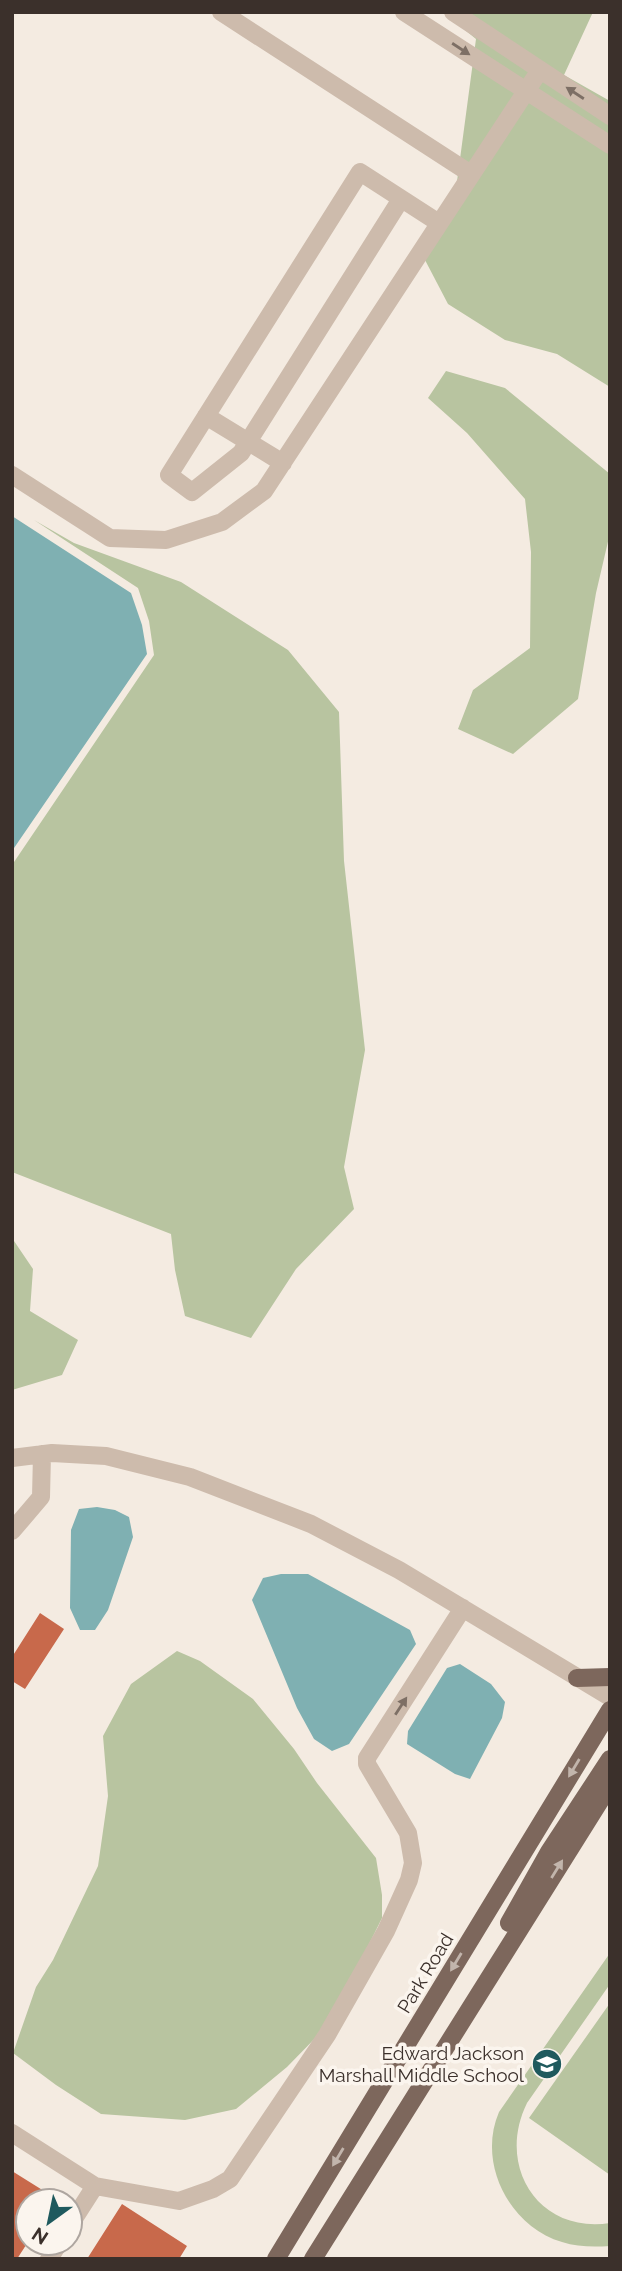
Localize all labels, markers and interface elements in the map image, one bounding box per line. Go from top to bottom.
one-way arrow [451,43,471,56]
one-way arrow [565,86,584,99]
one-way arrow [394,1696,407,1715]
one-way arrow [568,1758,581,1777]
one-way arrow [550,1859,563,1878]
street label: Park Road [393,1929,457,2017]
one-way arrow [450,1953,462,1972]
place label: Edward Jackson Marshall Middle School [319,2042,525,2086]
school or university icon: Edward Jackson Marshall Middle School [530,2047,564,2081]
one-way arrow [331,2147,344,2166]
north arrow [14,2187,84,2257]
text: N [28,2223,52,2249]

